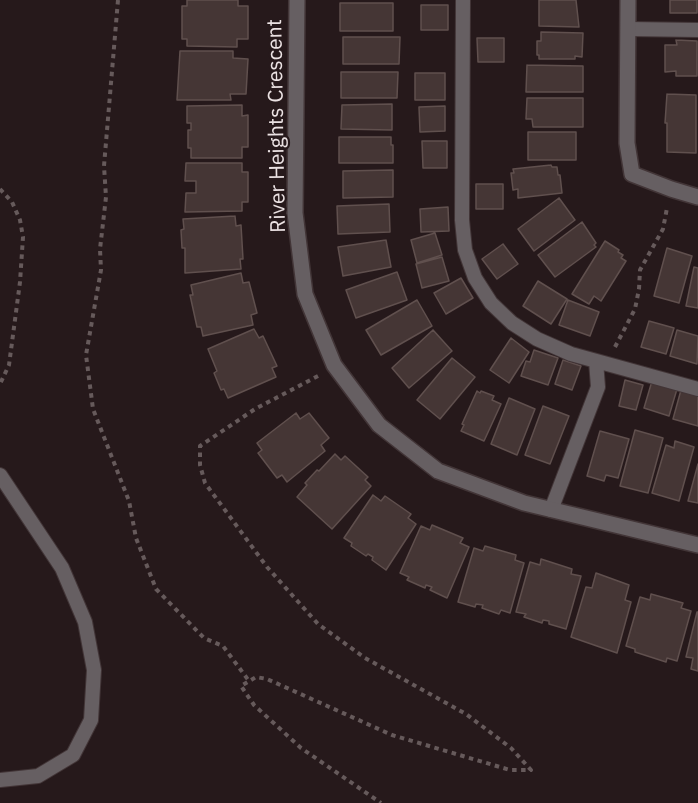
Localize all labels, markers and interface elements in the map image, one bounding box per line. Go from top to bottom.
street label: River Heights Crescent [263,19,291,233]

